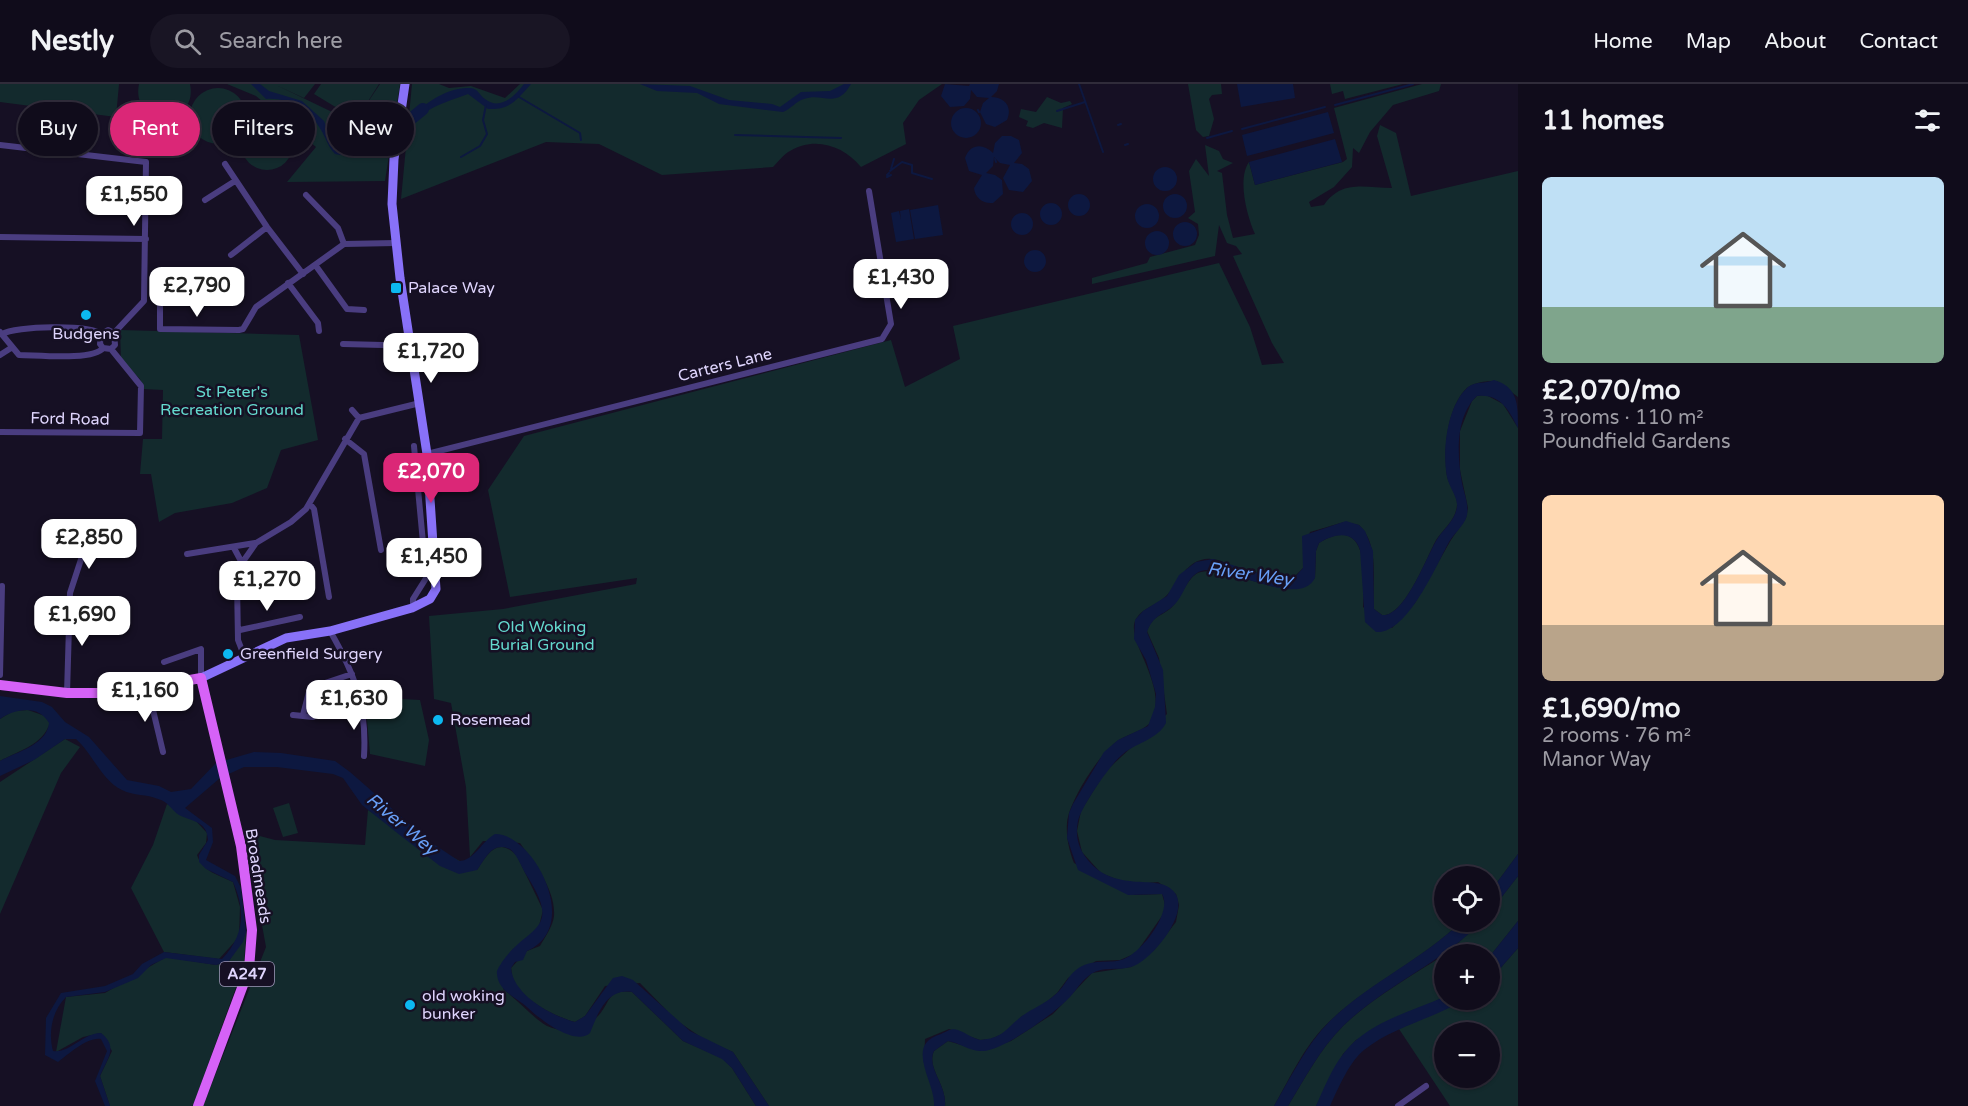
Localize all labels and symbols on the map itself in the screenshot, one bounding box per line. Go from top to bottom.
pin: £1,550 [85,176,183,227]
pin: £1,430 [852,259,950,310]
pin: £2,790 [148,267,246,318]
place label: Palace Way [408,278,495,298]
marker: Palace Way [389,281,403,295]
marker: Budgens [79,308,93,322]
place label: Budgens [52,324,120,344]
pin: £1,720 [382,333,480,384]
street label: Carters Lane [676,344,774,386]
park label: St Peter's Recreation Ground [160,382,304,420]
street label: Ford Road [30,408,110,430]
pin: £2,070 [382,453,480,504]
pin: £2,850 [40,519,138,570]
pin: £1,450 [385,538,483,589]
water label: River Wey [1206,557,1296,591]
pin: £1,270 [218,561,316,612]
pin: £1,690 [33,596,131,647]
park label: Old Woking Burial Ground [489,617,595,655]
place label: Greenfield Surgery [240,644,383,664]
marker: Greenfield Surgery [221,647,235,661]
pin: £1,160 [96,672,194,723]
pin: £1,630 [305,680,403,731]
place label: Rosemead [450,710,531,730]
marker: Rosemead [431,713,445,727]
water label: River Wey [362,788,444,861]
street label: Broadmeads [241,827,275,925]
road number: A247 [220,962,274,986]
place label: old woking bunker [422,986,505,1024]
marker: old woking bunker [403,998,417,1012]

